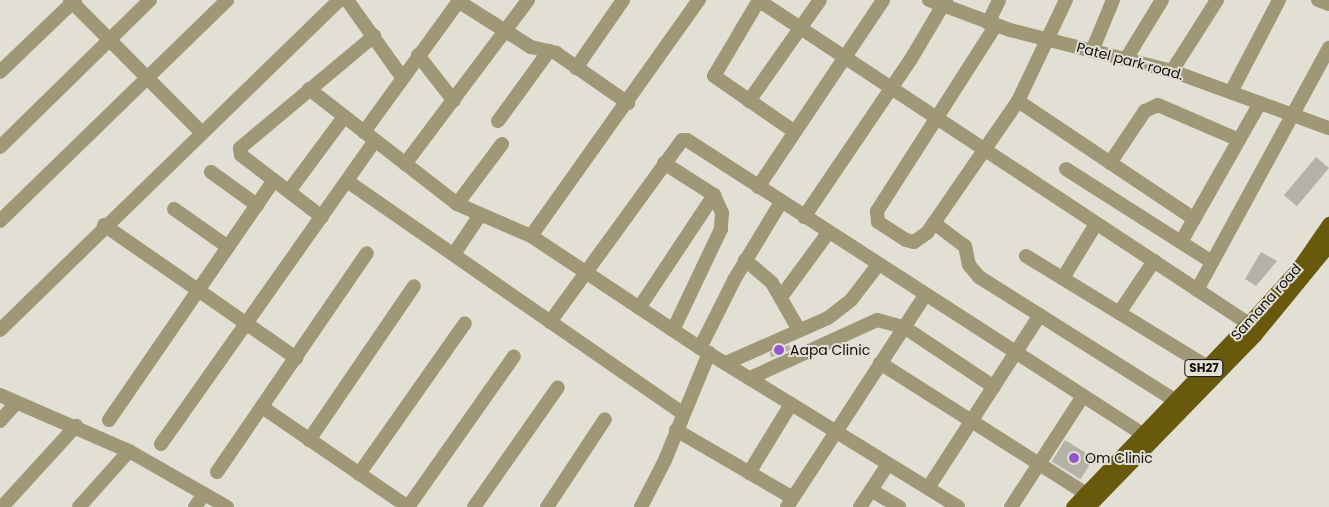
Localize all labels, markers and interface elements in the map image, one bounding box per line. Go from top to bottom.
street label: Patel park road. [1075,39,1185,83]
street label: Samana road [1227,260,1305,344]
place label: Aapa Clinic [790,342,870,358]
marker: Aapa Clinic [772,343,786,357]
road number: SH27 [1184,358,1224,378]
place label: Om Clinic [1085,450,1153,466]
marker: Om Clinic [1067,451,1081,465]

